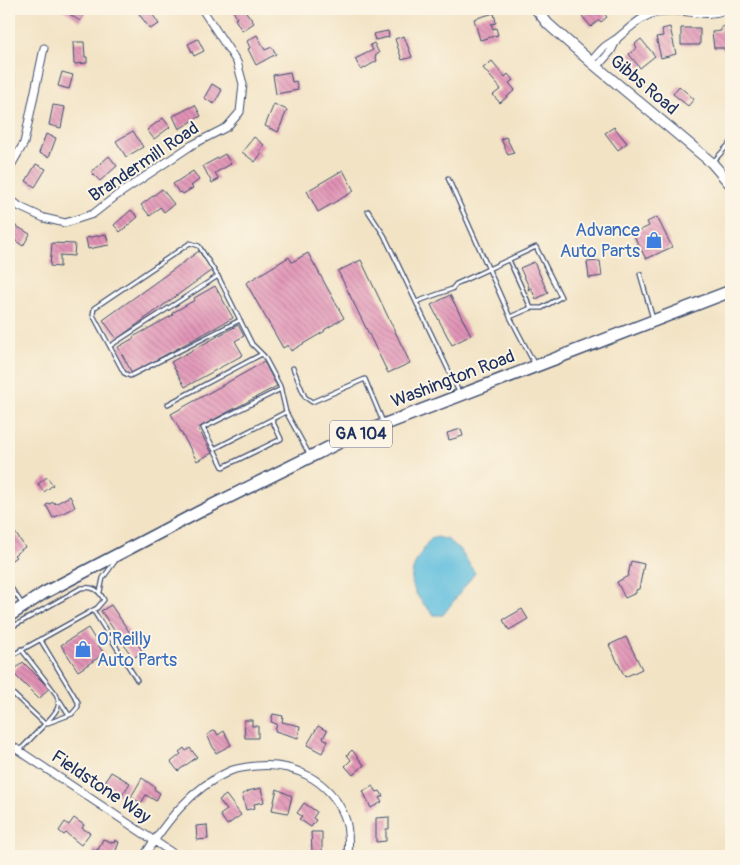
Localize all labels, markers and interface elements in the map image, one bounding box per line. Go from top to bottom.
street label: Gibbs Road [605,50,683,120]
street label: Brandermill Road [85,117,203,207]
place label: Advance Auto Parts [560,219,640,263]
shop icon: Advance Auto Parts [644,230,664,250]
street label: Washington Road [388,345,518,413]
road number: GA 104 [330,420,392,448]
place label: O'Reilly Auto Parts [97,628,177,672]
shop icon: O'Reilly Auto Parts [73,639,93,659]
street label: Fieldstone Way [47,745,155,829]

